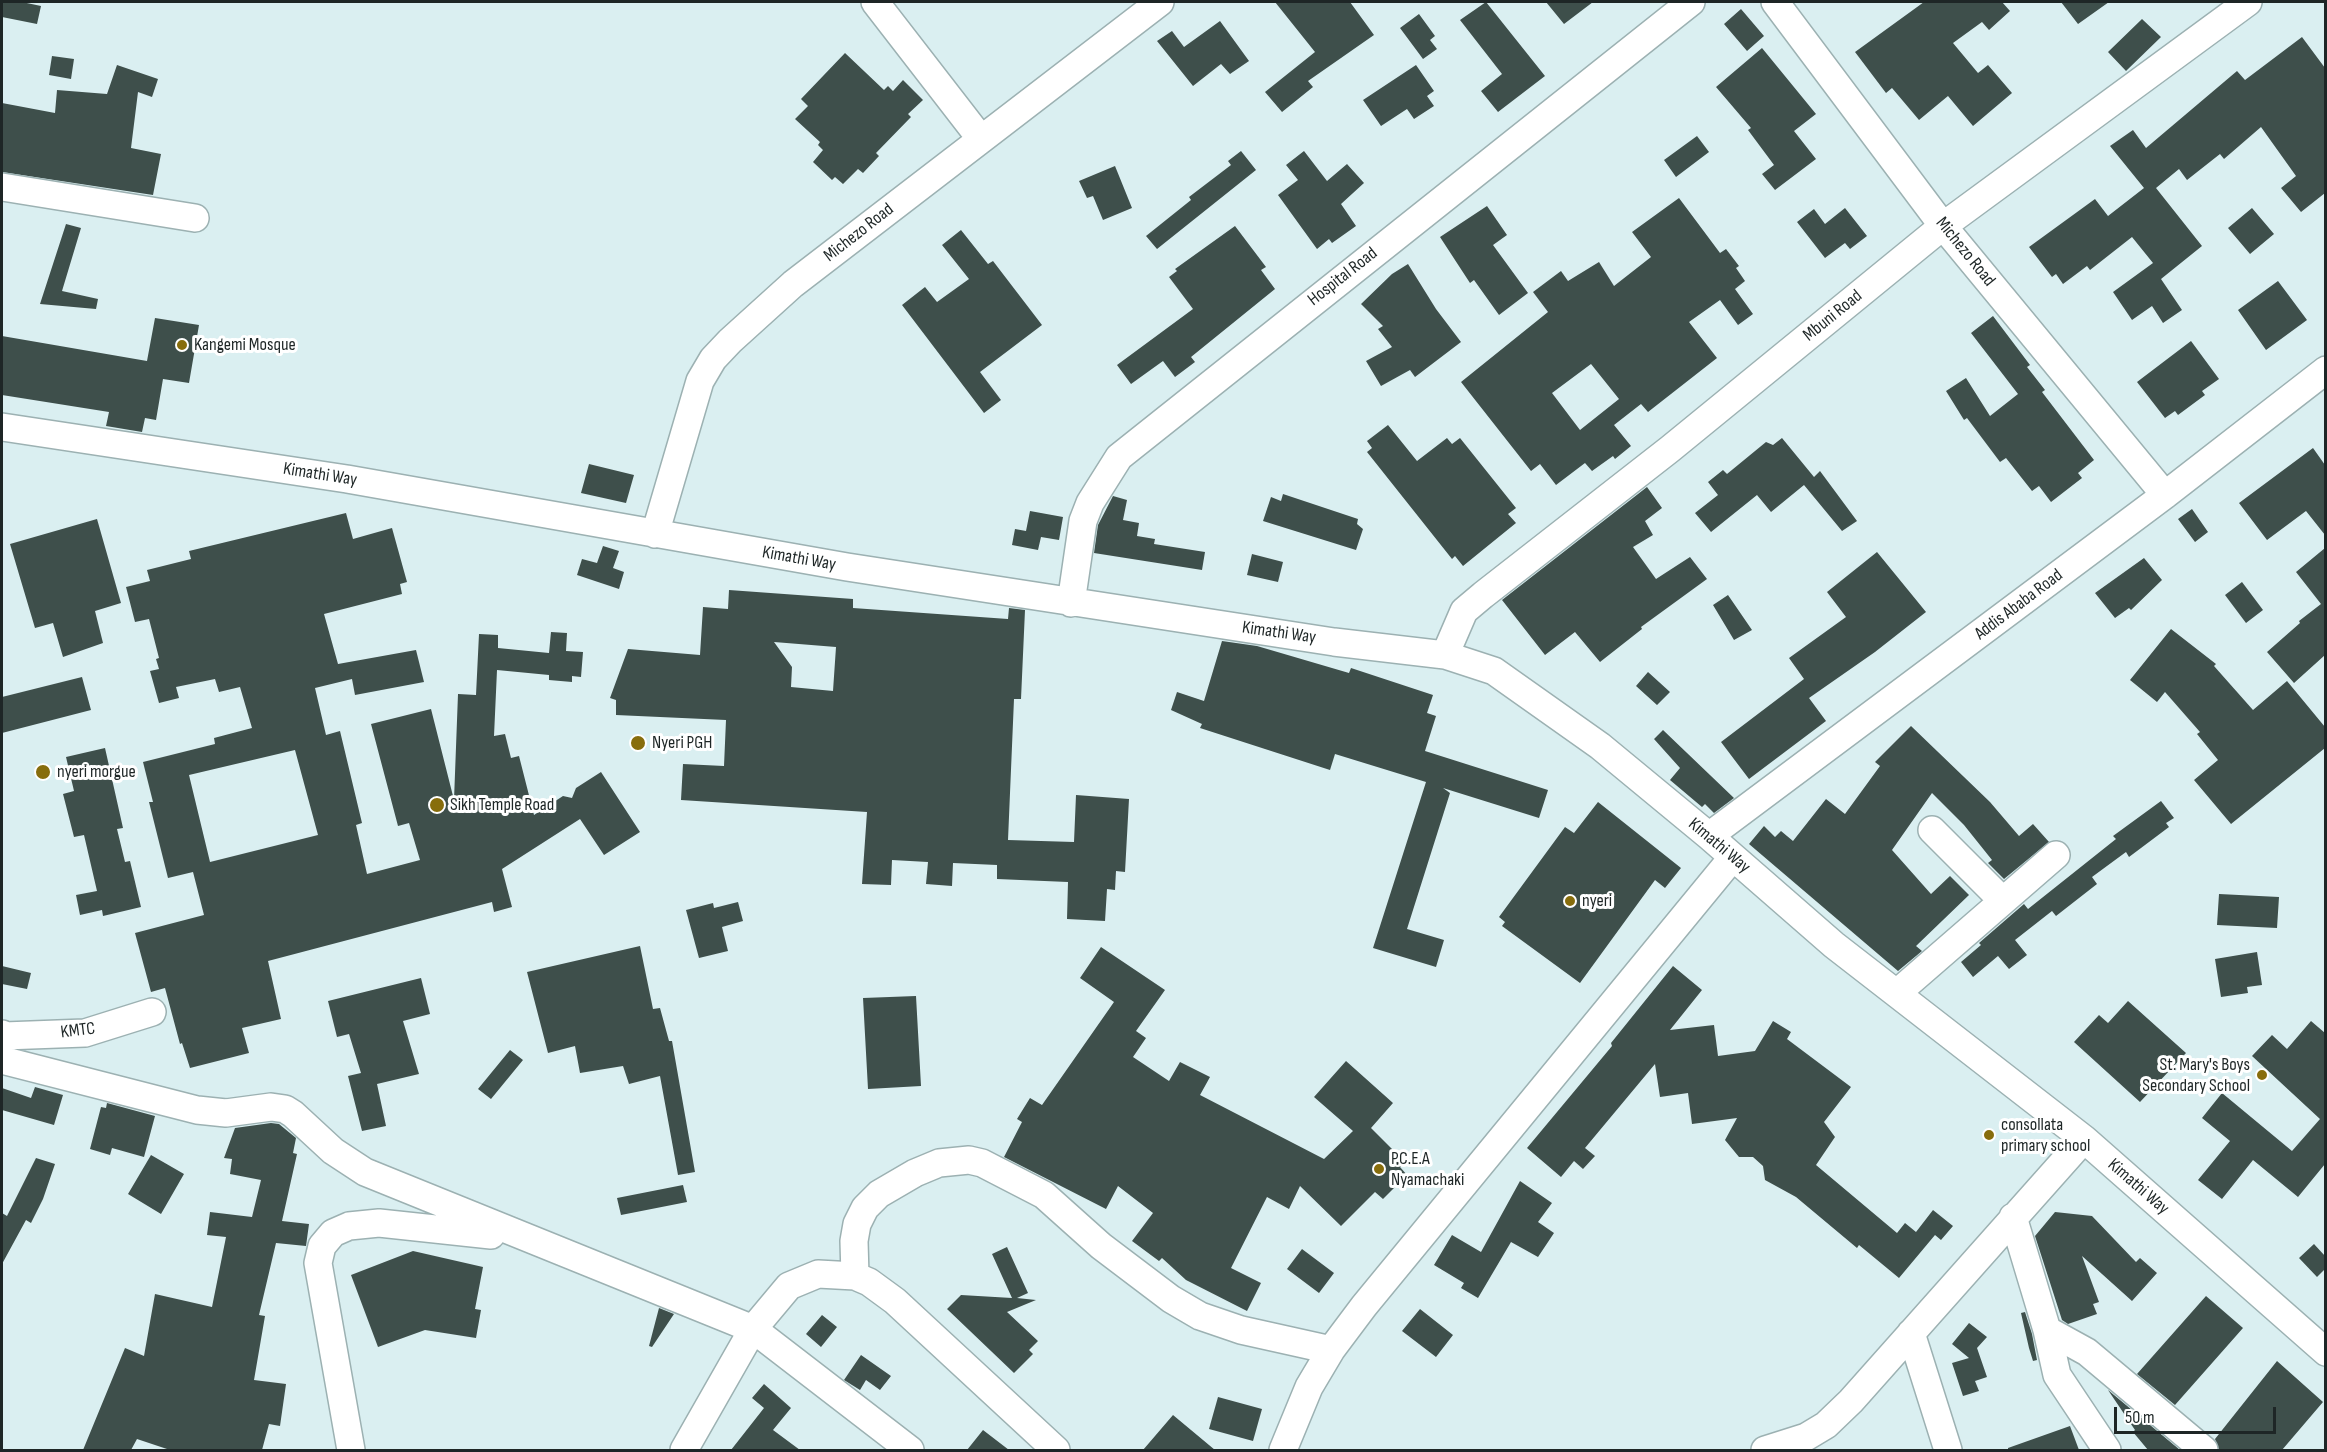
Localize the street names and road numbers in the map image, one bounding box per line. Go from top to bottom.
street label: Michezo Road [820,199,898,267]
street label: Michezo Road [1931,213,1999,291]
street label: Hospital Road [1304,243,1382,311]
street label: Mbuni Road [1799,286,1867,346]
street label: Kimathi Way [282,459,358,491]
street label: Kimathi Way [760,542,838,576]
street label: Addis Ababa Road [1971,565,2067,645]
street label: Kimathi Way [1241,617,1317,649]
street label: Kimathi Way [1684,814,1754,878]
street label: KMTC [60,1018,96,1044]
street label: Kimathi Way [2103,1154,2173,1220]

